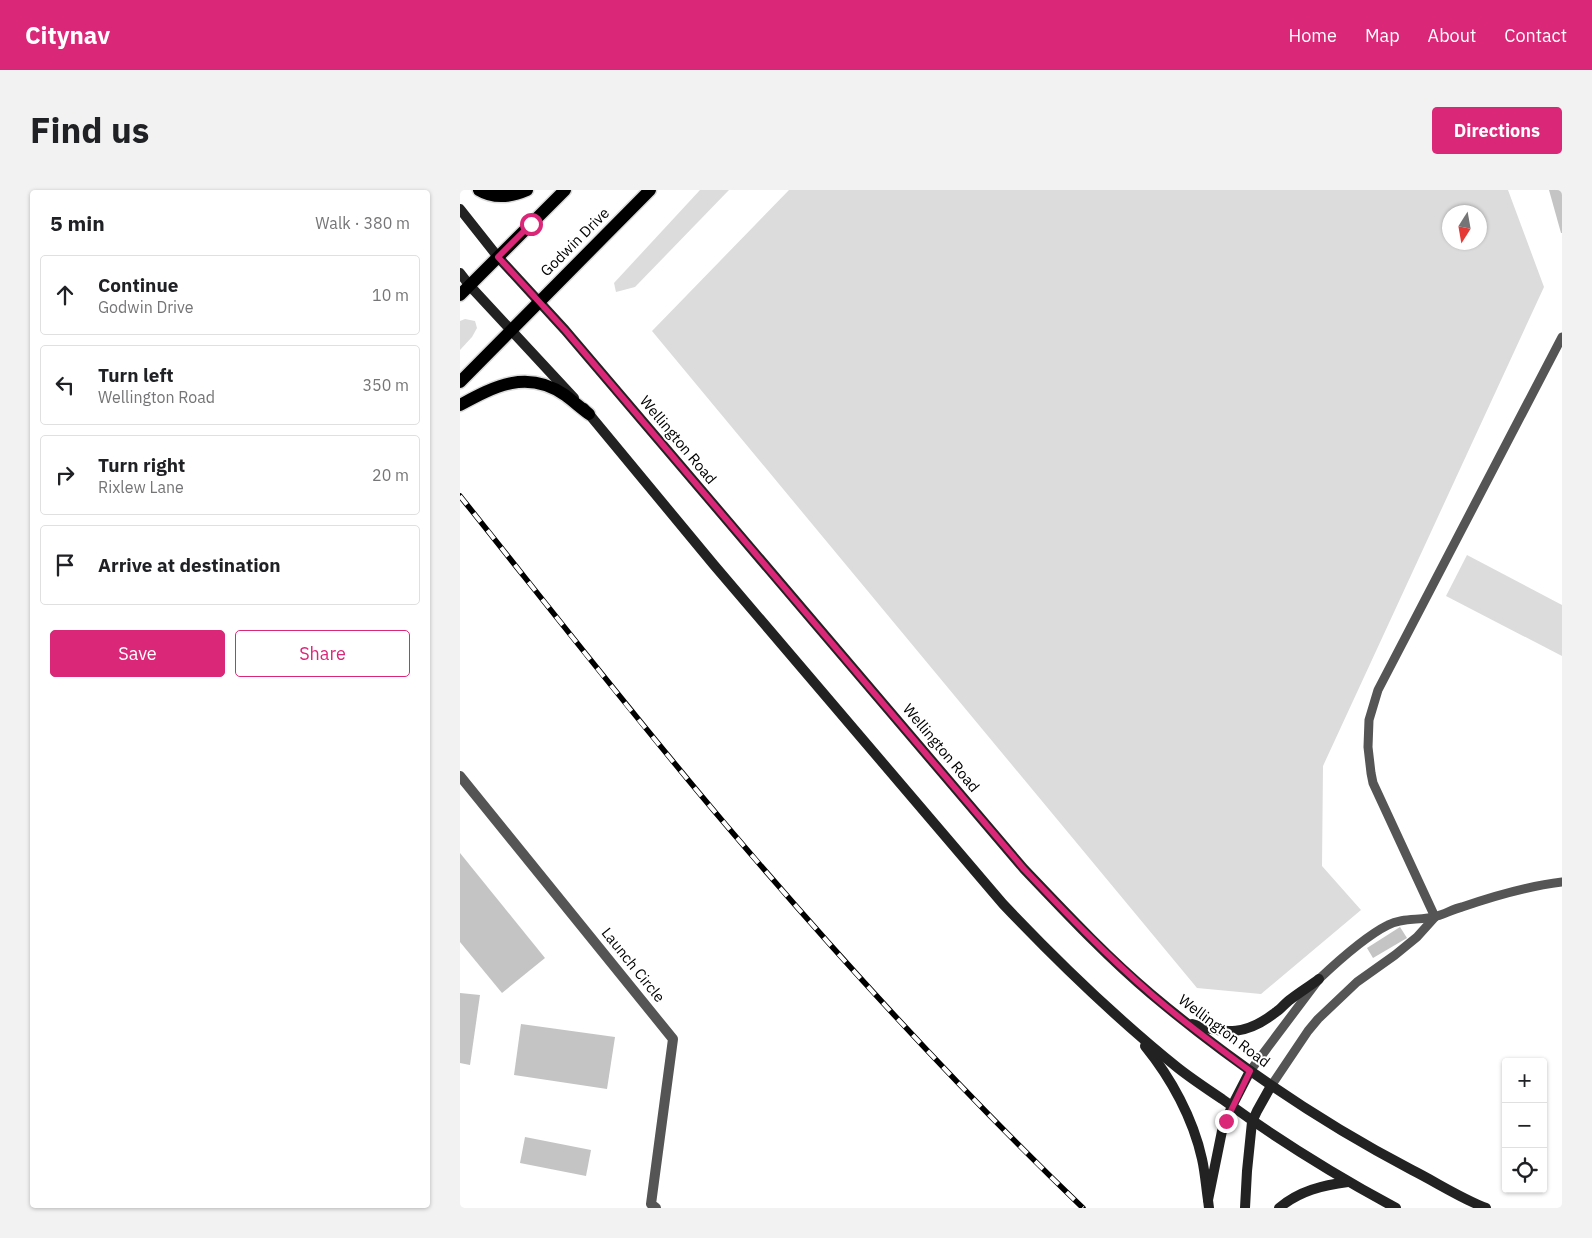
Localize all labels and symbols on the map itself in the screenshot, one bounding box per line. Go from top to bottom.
street label: Godwin Drive [536,203,613,280]
north arrow [1442,205,1487,250]
route start [520,213,543,236]
street label: Wellington Road [636,392,721,488]
street label: Wellington Road [899,700,984,796]
street label: Launch Circle [598,924,669,1006]
street label: Wellington Road [1175,990,1274,1071]
route end [1215,1110,1238,1133]

